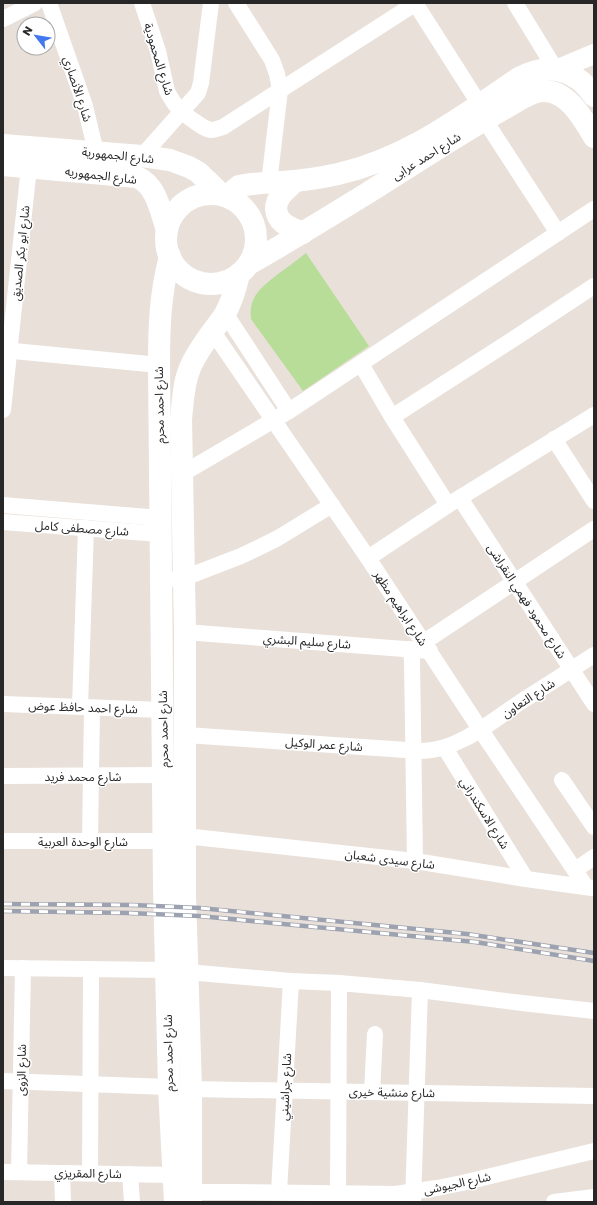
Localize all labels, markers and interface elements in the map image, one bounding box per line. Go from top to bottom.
north arrow [16,16,56,56]
street label: شارع المحمودية [139,21,178,98]
text: N [18,23,36,39]
street label: شارع الأنصاري [58,54,97,125]
street label: شارع احمد عرابى [388,128,464,185]
street label: شارع الجمهورية [81,143,155,168]
street label: شارع الجمهوريه [64,162,138,189]
street label: شارع ابو بكر الصديق [7,204,34,302]
street label: شارع احمد محرم [150,366,169,444]
street label: شارع مصطفى كامل [34,516,130,541]
street label: شارع محمود فهمي النقراشى [482,540,571,663]
street label: شارع ابراهيم مظهر [369,566,432,650]
street label: شارع سليم البشري [262,629,352,654]
street label: شارع التعاون [498,674,558,722]
street label: شارع احمد محرم [154,690,173,768]
street label: شارع احمد حافظ عوض [28,697,138,718]
street label: شارع عمر الوكيل [285,733,363,756]
street label: شارع محمد فريد [45,768,121,786]
street label: شارع الاسكندراني [455,774,514,853]
street label: شارع الوحدة العربية [38,833,128,851]
street label: شارع سيدى شعبان [344,845,436,874]
street label: شارع احمد محرم [159,1014,178,1092]
street label: شارع الزوى [12,1044,31,1096]
street label: شارع جراشيني [275,1053,297,1121]
street label: شارع منشية خيرى [349,1083,435,1102]
street label: شارع المقريزي [54,1164,122,1184]
street label: شارع الجيوشى [422,1168,493,1199]

